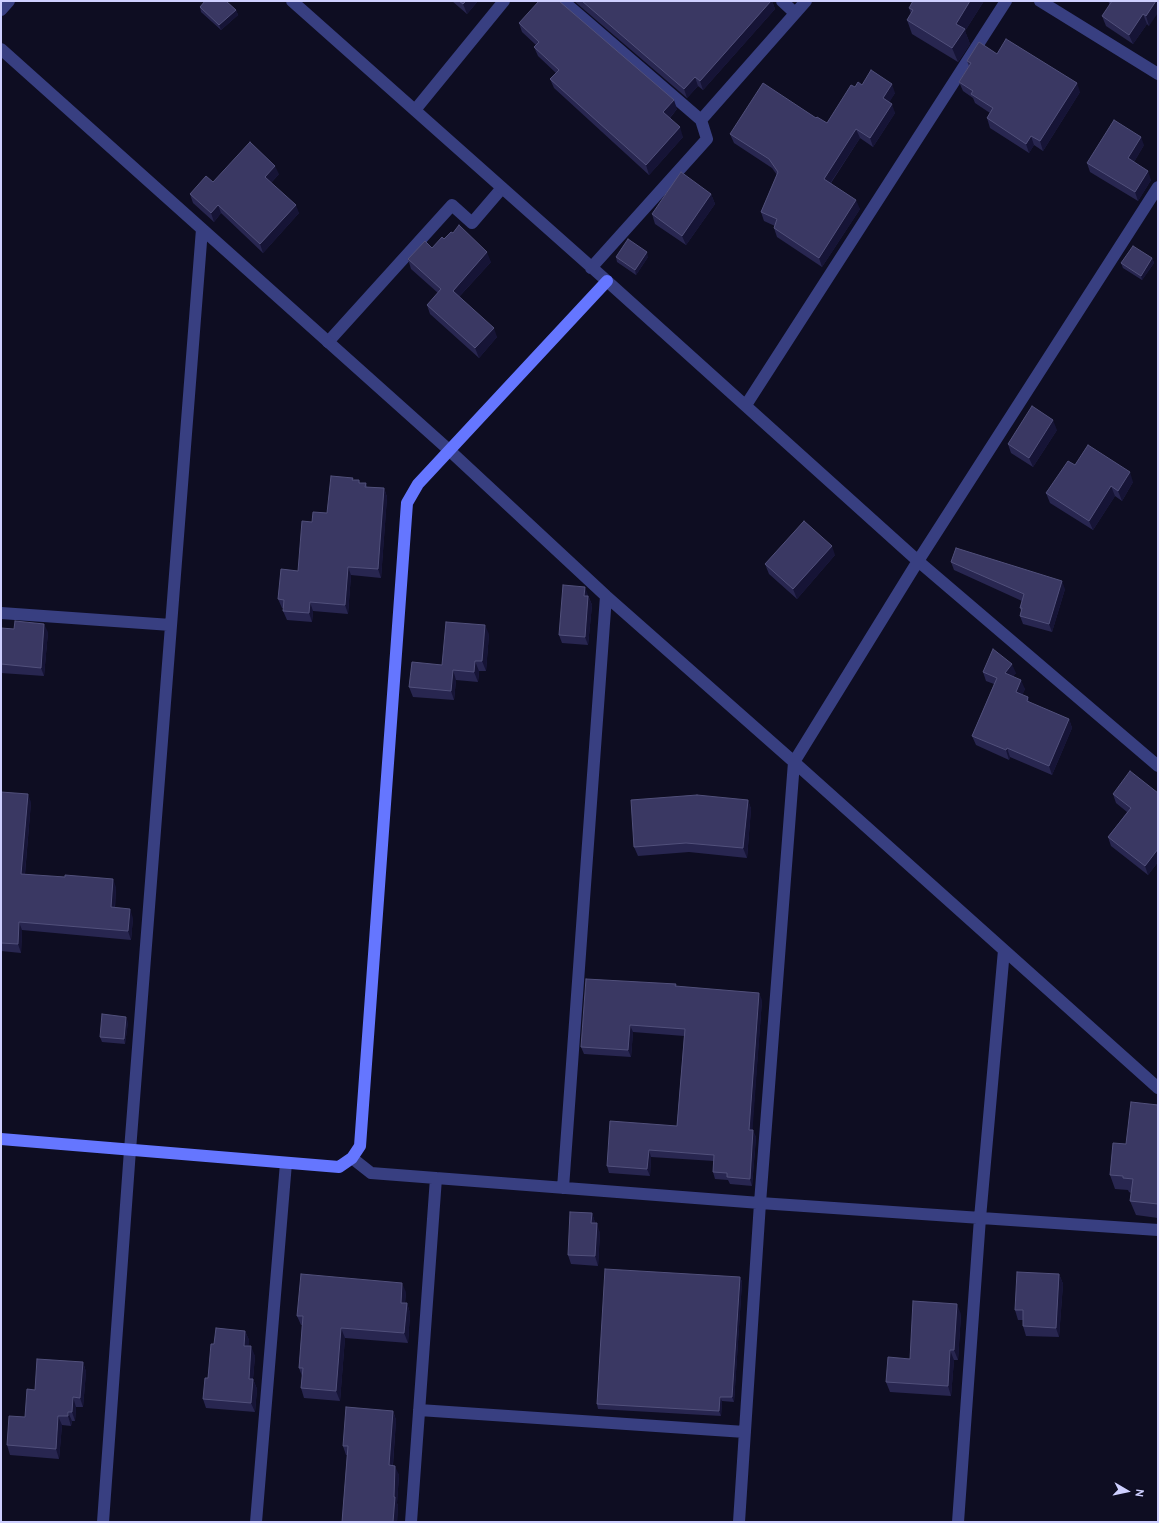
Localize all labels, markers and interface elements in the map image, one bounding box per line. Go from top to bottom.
north arrow [1107,1471,1147,1511]
text: N [1131,1488,1146,1498]

